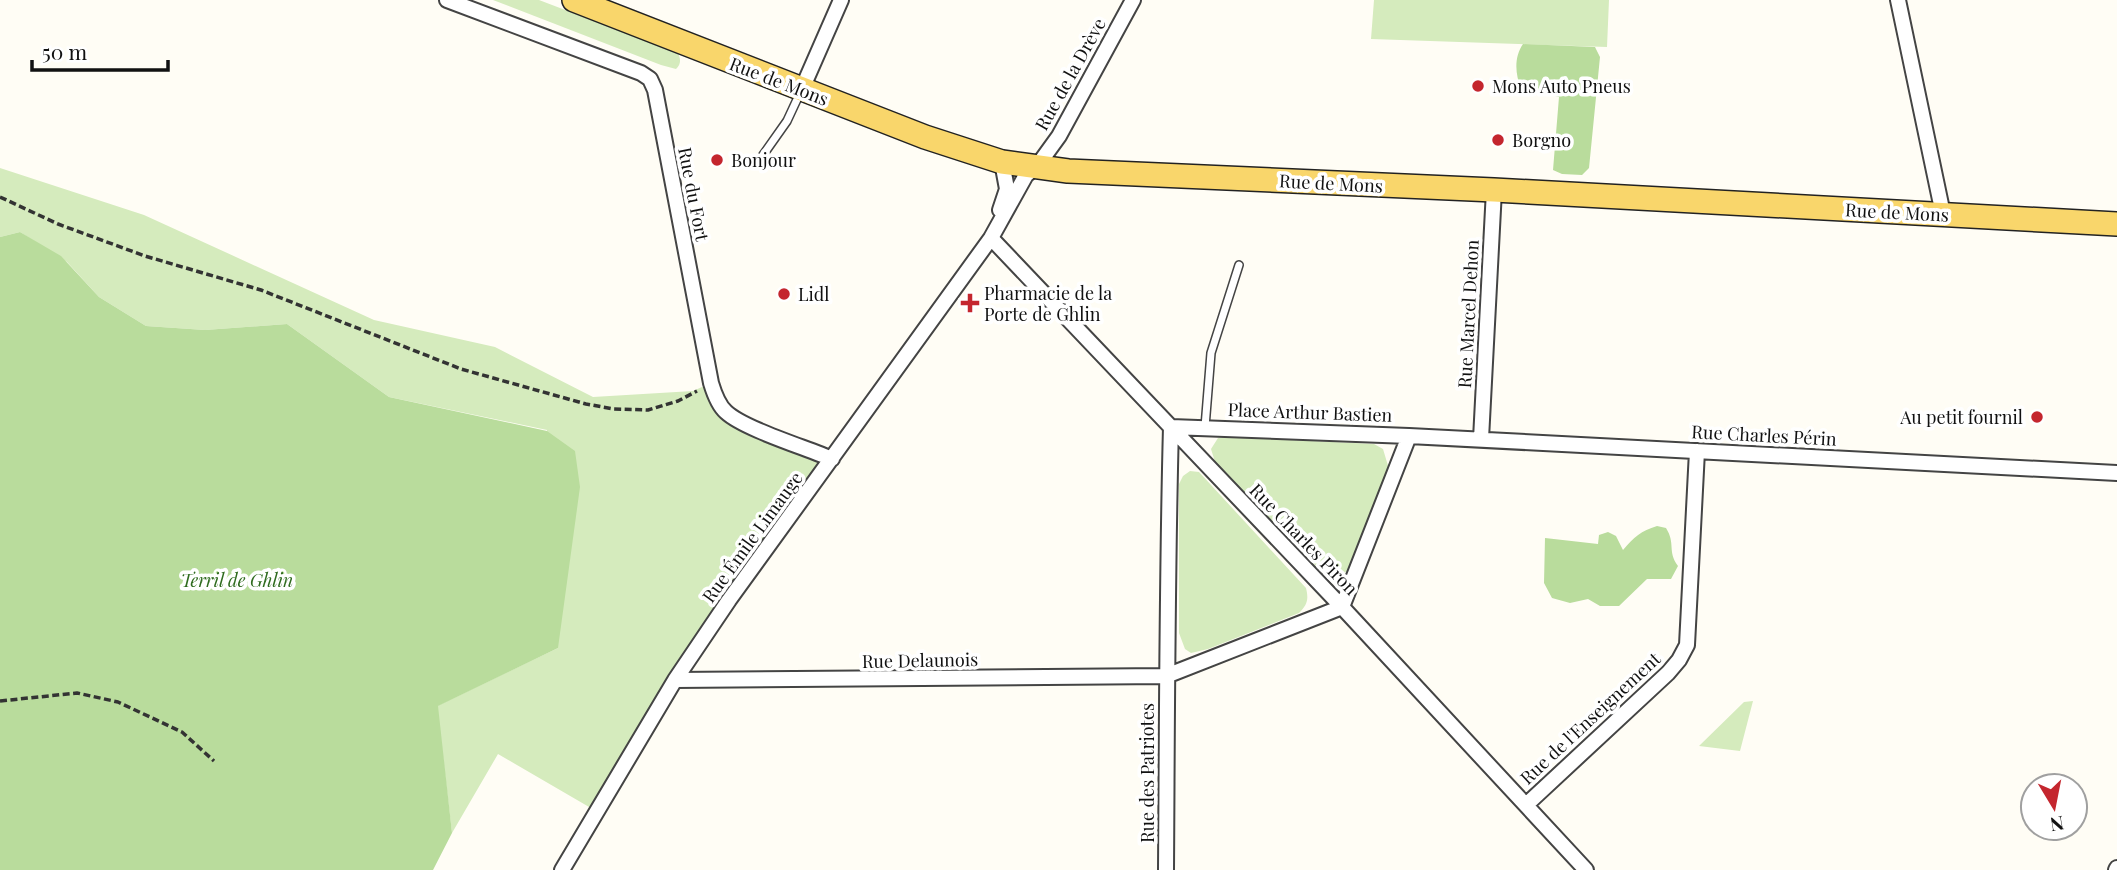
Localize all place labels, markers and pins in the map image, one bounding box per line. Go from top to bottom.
place label: Mons Auto Pneus [1492,74,1631,98]
marker: Mons Auto Pneus [1470,78,1486,94]
place label: Borgno [1512,128,1571,152]
marker: Borgno [1490,132,1506,148]
place label: Bonjour [731,148,796,172]
marker: Bonjour [709,152,725,168]
place label: Pharmacie de la Porte de Ghlin [984,281,1112,326]
place label: Lidl [798,282,829,306]
marker: Lidl [776,286,792,302]
marker: Pharmacie de la Porte de Ghlin [962,295,978,311]
place label: Au petit fournil [1899,405,2023,429]
marker: Au petit fournil [2029,409,2045,425]

